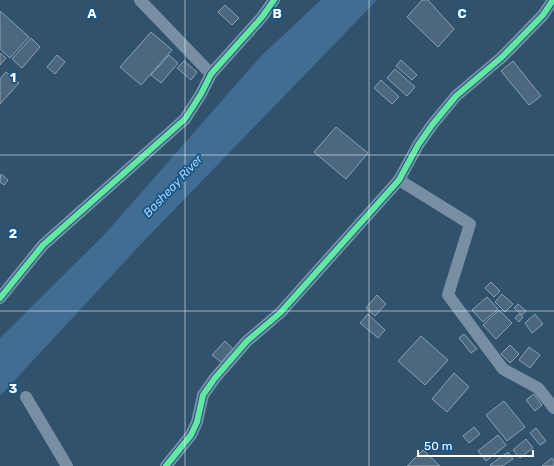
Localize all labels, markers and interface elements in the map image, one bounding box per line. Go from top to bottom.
text: A [87,6,97,21]
text: B [272,6,282,21]
text: C [457,6,467,21]
text: 1 [10,70,16,85]
water label: Basheay River [141,152,206,220]
text: 2 [9,226,17,241]
text: 3 [9,381,18,396]
scale bar [418,432,533,458]
text: 50 m [424,439,452,453]

